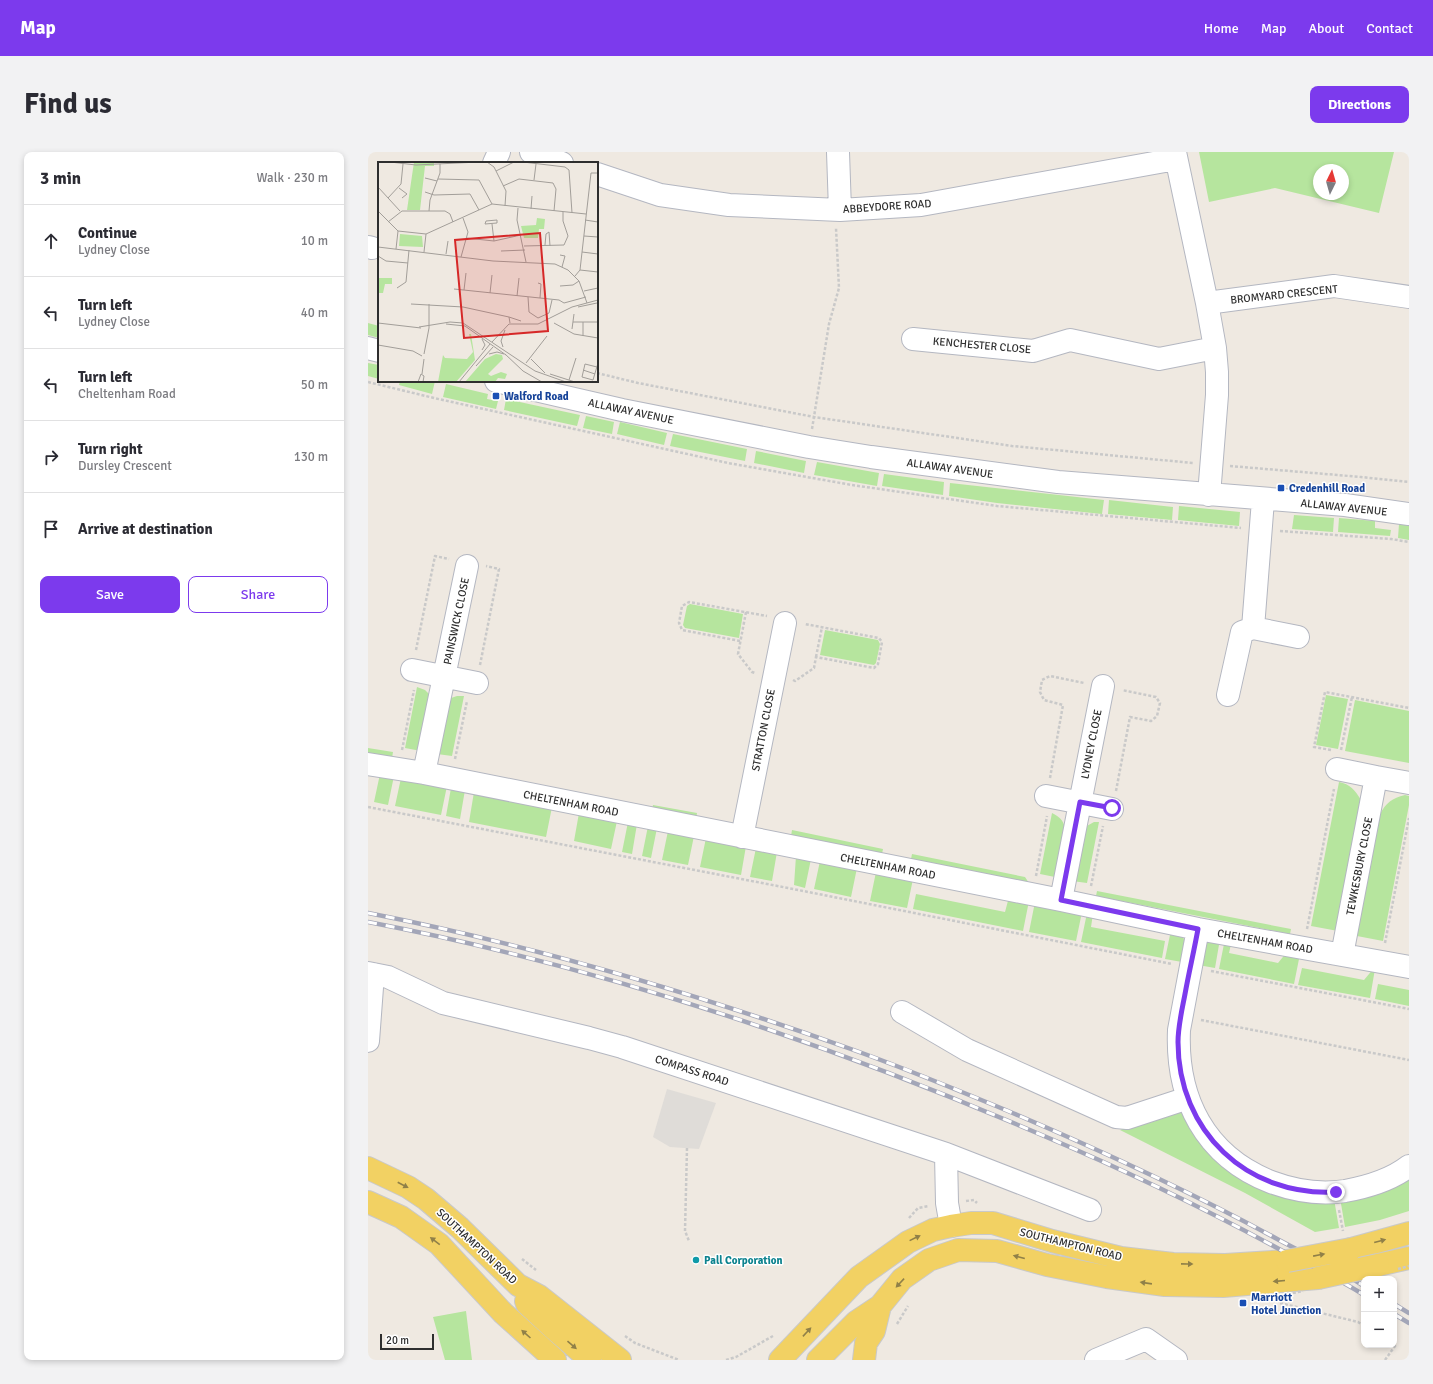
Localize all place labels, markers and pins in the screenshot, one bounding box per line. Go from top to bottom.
place label: Walford Road [504,390,569,403]
marker: Walford Road [491,391,501,401]
place label: Credenhill Road [1289,482,1365,495]
marker: Credenhill Road [1276,483,1286,493]
place label: Pall Corporation [704,1254,783,1267]
marker: Pall Corporation [691,1255,701,1265]
place label: Marriott Hotel Junction [1251,1291,1321,1317]
marker: Marriott Hotel Junction [1238,1298,1248,1308]

